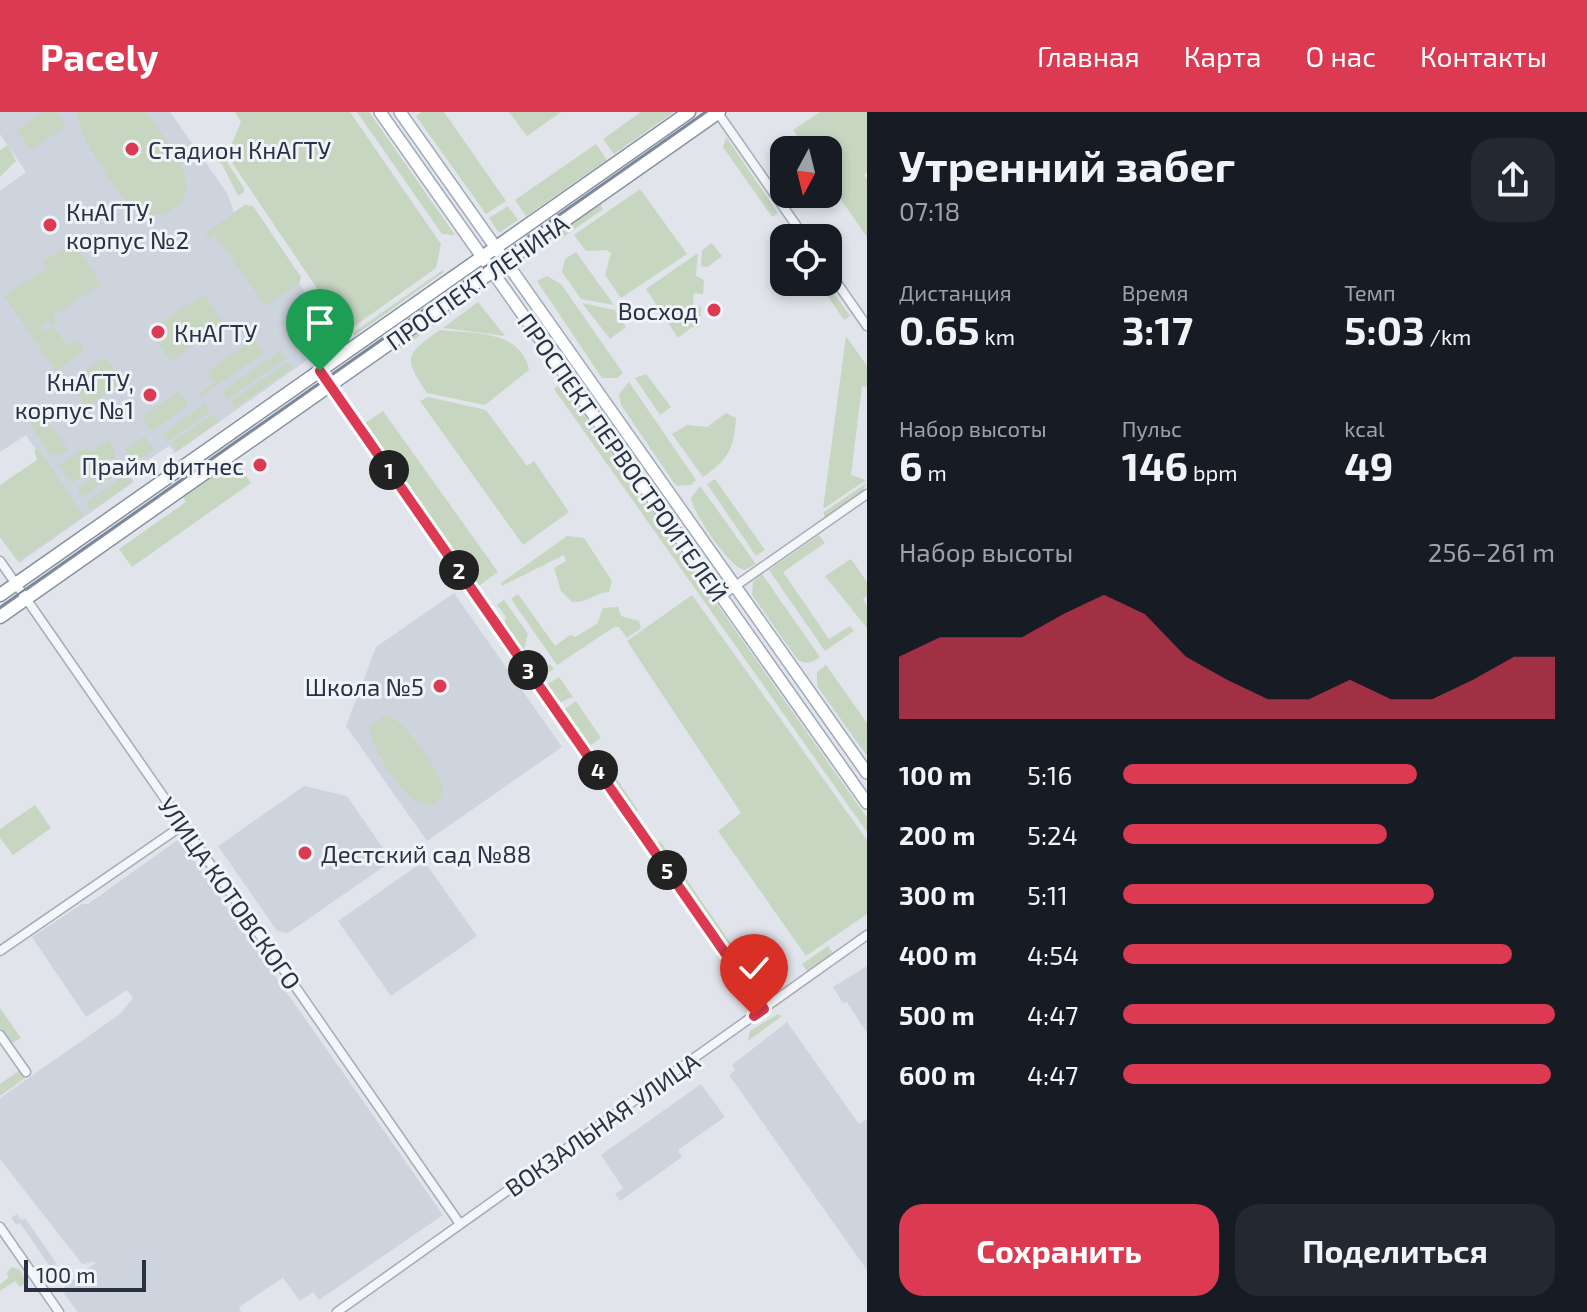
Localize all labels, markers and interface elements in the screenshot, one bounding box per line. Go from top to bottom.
text: Pacely [40,33,159,79]
text: Главная [1037,39,1140,73]
text: Карта [1184,39,1262,73]
text: О нас [1306,39,1376,73]
text: Контакты [1420,39,1547,73]
place label: Стадион КнАГТУ [148,135,332,164]
north arrow [770,136,842,208]
map controls [770,136,842,296]
text: Утренний забег [899,138,1235,191]
button: share [1471,138,1555,222]
marker: Стадион КнАГТУ [123,140,141,158]
text: 07:18 [899,195,960,226]
place label: КнАГТУ, корпус №2 [66,197,189,255]
street label: ПРОСПЕКТ ЛЕНИНА [380,208,574,356]
marker: КнАГТУ, корпус №2 [41,216,59,234]
button: locate [770,224,842,296]
text: Дистанция [899,279,1012,305]
text: Время [1122,279,1188,305]
text: Темп [1344,279,1396,305]
pin [286,289,354,371]
place label: Восход [618,296,698,325]
icon: arrive [298,301,342,345]
marker: Восход [705,301,723,319]
text: 0.65 [899,305,980,353]
text: 3:17 [1122,305,1193,353]
text: 5:03 [1344,305,1425,353]
street label: ПРОСПЕКТ ПЕРВОСТРОИТЕЛЕЙ [512,307,734,607]
place label: КнАГТУ [174,318,258,347]
marker: КнАГТУ [149,323,167,341]
text: km [980,323,1015,349]
text: /km [1425,323,1471,349]
place label: КнАГТУ, корпус №1 [15,367,134,425]
marker: КнАГТУ, корпус №1 [141,386,159,404]
text: Набор высоты [899,415,1047,441]
text: Пульс [1122,415,1182,441]
text: kcal [1344,415,1385,441]
text: 6 [899,441,923,489]
text: 146 [1122,441,1188,489]
text: 49 [1344,441,1393,489]
pin: 1 [369,450,409,490]
place label: Прайм фитнес [81,451,244,480]
marker: Прайм фитнес [251,456,269,474]
text: 1 [384,457,394,483]
text: m [923,459,947,485]
text: bpm [1188,459,1238,485]
text: Набор высоты [899,536,1073,567]
text: 256–261 m [1428,536,1555,567]
pin: 2 [439,550,479,590]
text: 2 [453,557,465,583]
pin: 3 [508,650,548,690]
text: 3 [522,657,534,683]
place label: Школа №5 [305,672,424,701]
marker: Школа №5 [431,677,449,695]
pin: 4 [578,750,618,790]
text: 4 [591,757,605,783]
text: 100 m [899,759,972,790]
text: 5:16 [1027,759,1072,790]
street label: УЛИЦА КОТОВСКОГО [153,791,307,995]
text: 200 m [899,819,975,850]
text: 5:24 [1027,819,1078,850]
place label: Дестский сад №88 [321,839,531,868]
marker: Дестский сад №88 [296,844,314,862]
pin: 5 [647,850,687,890]
text: 5 [661,857,673,883]
text: 300 m [899,879,975,910]
text: 5:11 [1027,879,1068,910]
pin [720,934,788,1016]
text: 400 m [899,939,977,970]
text: 4:54 [1027,939,1079,970]
icon: check [732,946,776,990]
text: 500 m [899,999,975,1030]
text: 4:47 [1027,999,1078,1030]
street label: ВОКЗАЛЬНАЯ УЛИЦА [499,1046,705,1202]
text: 600 m [899,1059,976,1090]
text: 4:47 [1027,1059,1078,1090]
button: Сохранить [899,1204,1219,1296]
button: Поделиться [1235,1204,1555,1296]
scale bar [24,1256,146,1292]
text: 100 m [36,1261,95,1287]

